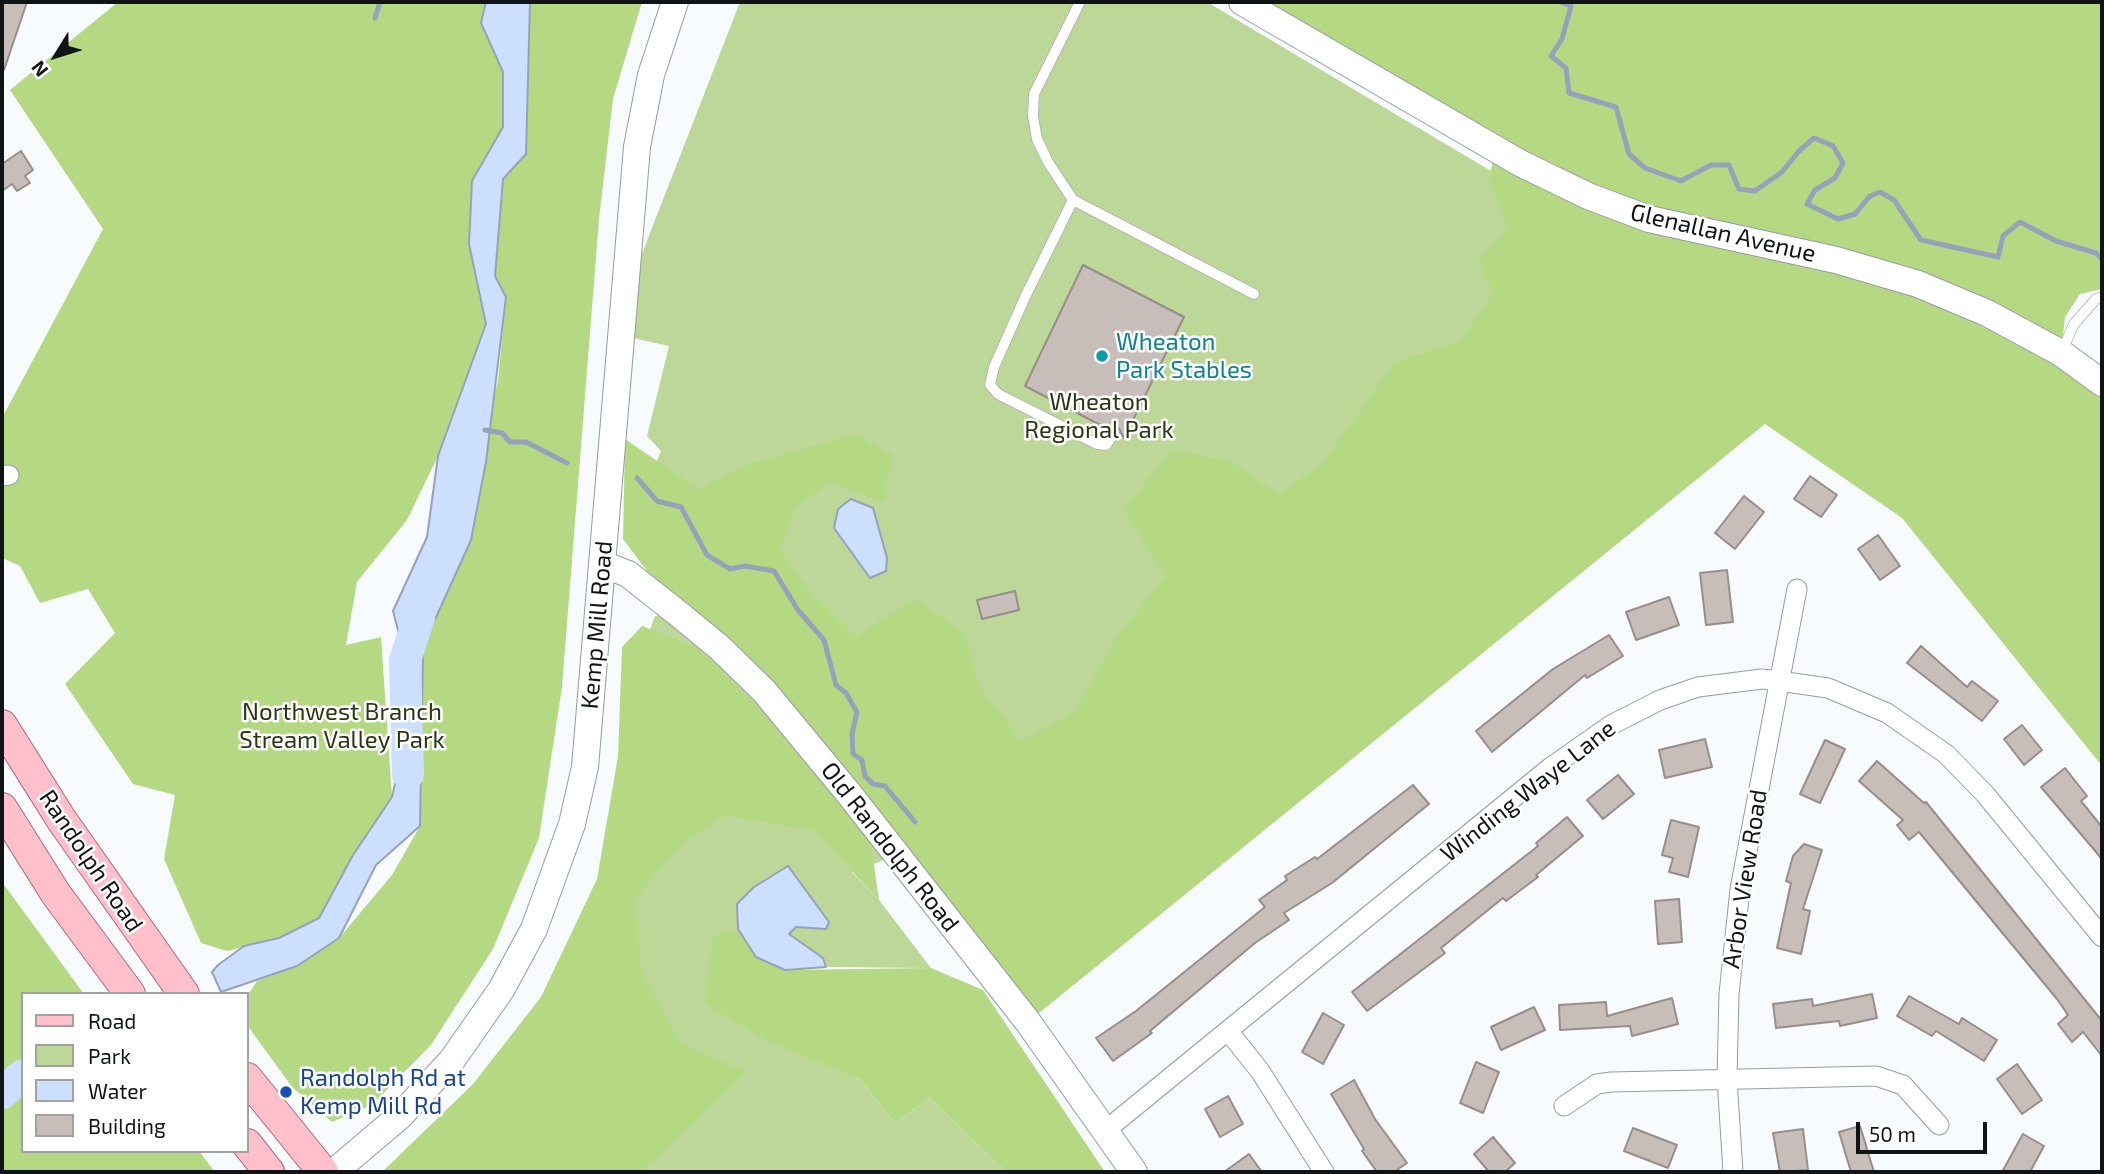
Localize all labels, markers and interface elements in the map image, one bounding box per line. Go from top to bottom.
north arrow [21,21,91,91]
text: N [26,57,52,82]
street label: Glenallan Avenue [1628,198,1818,268]
place label: Wheaton Park Stables [1116,328,1252,384]
marker: Wheaton Park Stables [1094,348,1110,364]
park label: Wheaton Regional Park [1024,388,1174,444]
street label: Kemp Mill Road [575,540,619,710]
park label: Northwest Branch Stream Valley Park [239,698,445,754]
street label: Winding Waye Lane [1435,714,1621,868]
street label: Old Randolph Road [815,756,965,938]
street label: Randolph Road [33,785,149,937]
street label: Arbor View Road [1717,788,1773,970]
legend [21,992,248,1153]
text: Road [88,1008,136,1033]
text: Park [88,1043,131,1068]
place label: Randolph Rd at Kemp Mill Rd [300,1064,466,1120]
text: Water [88,1078,147,1103]
marker: Randolph Rd at Kemp Mill Rd [278,1084,294,1100]
scale bar [1859,1108,1990,1152]
text: Building [88,1113,166,1138]
text: 50 m [1869,1121,1916,1146]

